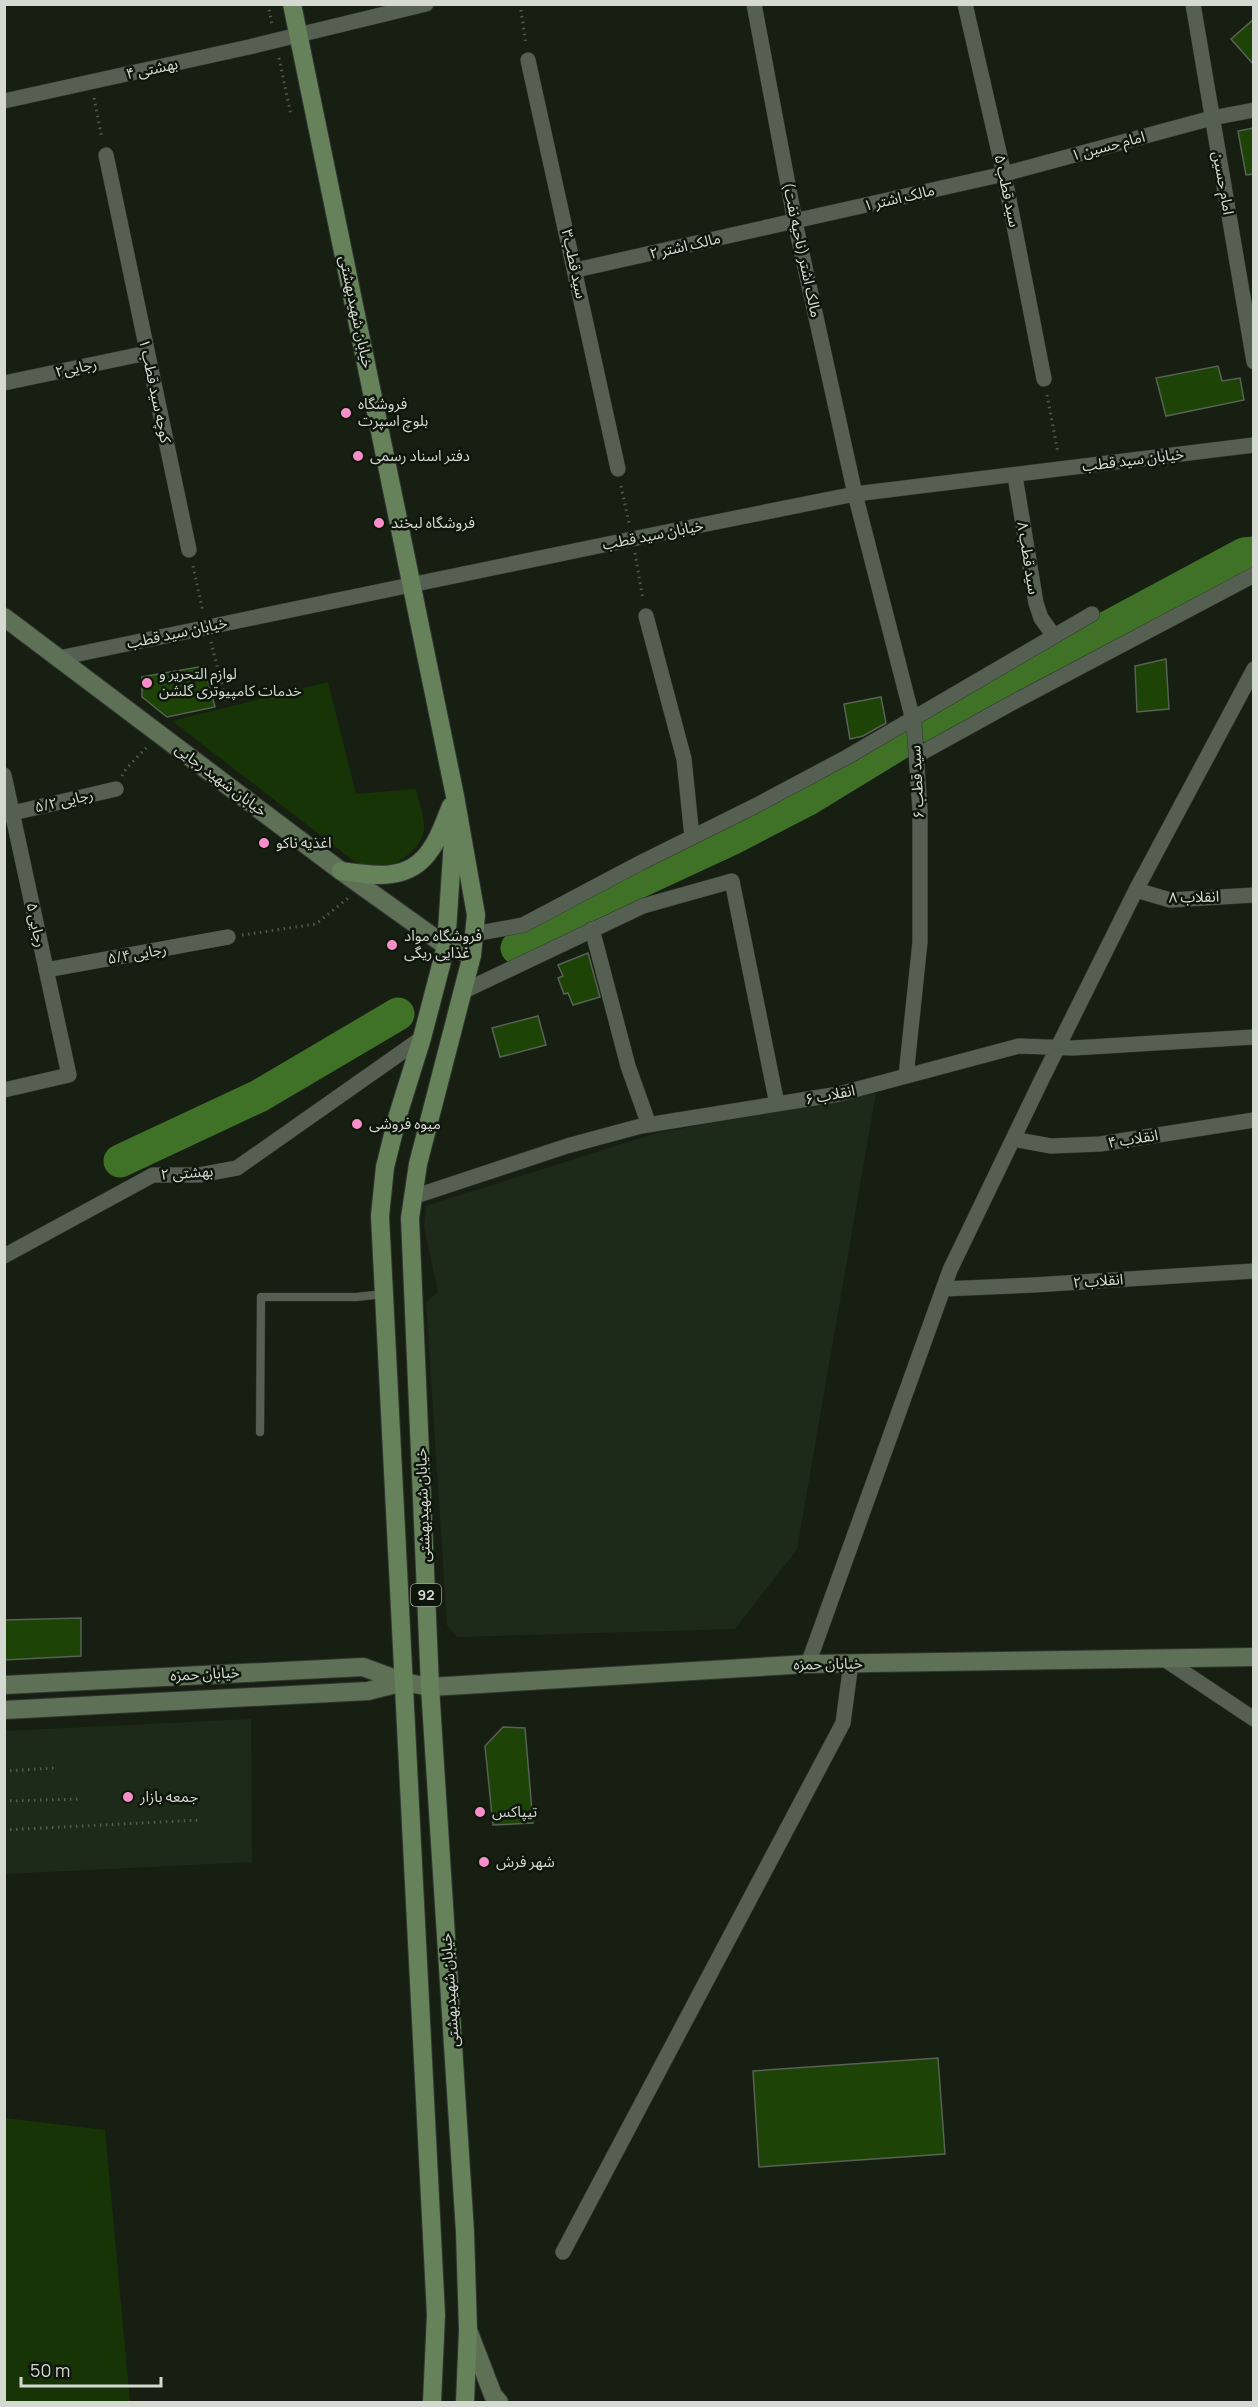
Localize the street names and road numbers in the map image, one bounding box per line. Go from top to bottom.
street label: بهشتی ۴ [124,53,180,84]
street label: امام حسین ۱ [1069,126,1147,166]
street label: امام حسین [1207,149,1239,217]
street label: سید قطب ۵ [990,153,1025,229]
street label: مالک اشتر ۱ [861,179,936,216]
street label: مالک اشتر (ناحیه نفت) [778,181,827,319]
street label: سید قطب۳ [557,227,592,301]
street label: مالک اشتر ۲ [647,227,722,264]
street label: خیابان شهیدبهشتی [334,254,379,370]
street label: کوچه سید قطب ۱ [134,337,177,446]
street label: رجایی۲ [53,353,99,382]
street label: خیابان سید قطب [1081,443,1185,476]
street label: خیابان سید قطب [601,514,705,555]
street label: سید قطب ۸ [1012,520,1045,596]
street label: خیابان سید قطب [125,612,229,653]
street label: خیابان شهید رجایی [171,738,272,821]
street label: سید قطب ۶ [904,744,929,819]
street label: رجایی ۵/۲ [32,784,95,817]
street label: انقلاب ۸ [1169,886,1219,907]
street label: رجایی ۵ [22,901,51,949]
street label: رجایی ۵/۴ [106,938,168,969]
street label: انقلاب ۶ [803,1079,857,1110]
street label: انقلاب ۴ [1106,1124,1160,1153]
street label: بهشتی ۲ [160,1160,214,1185]
street label: انقلاب ۲ [1072,1268,1124,1293]
street label: خیابان شهیدبهشتی [410,1447,435,1563]
road number: 92 [411,1584,441,1606]
street label: خیابان حمزه [793,1652,863,1675]
street label: خیابان حمزه [170,1661,240,1686]
street label: خیابان شهیدبهشتی [435,1932,464,2048]

